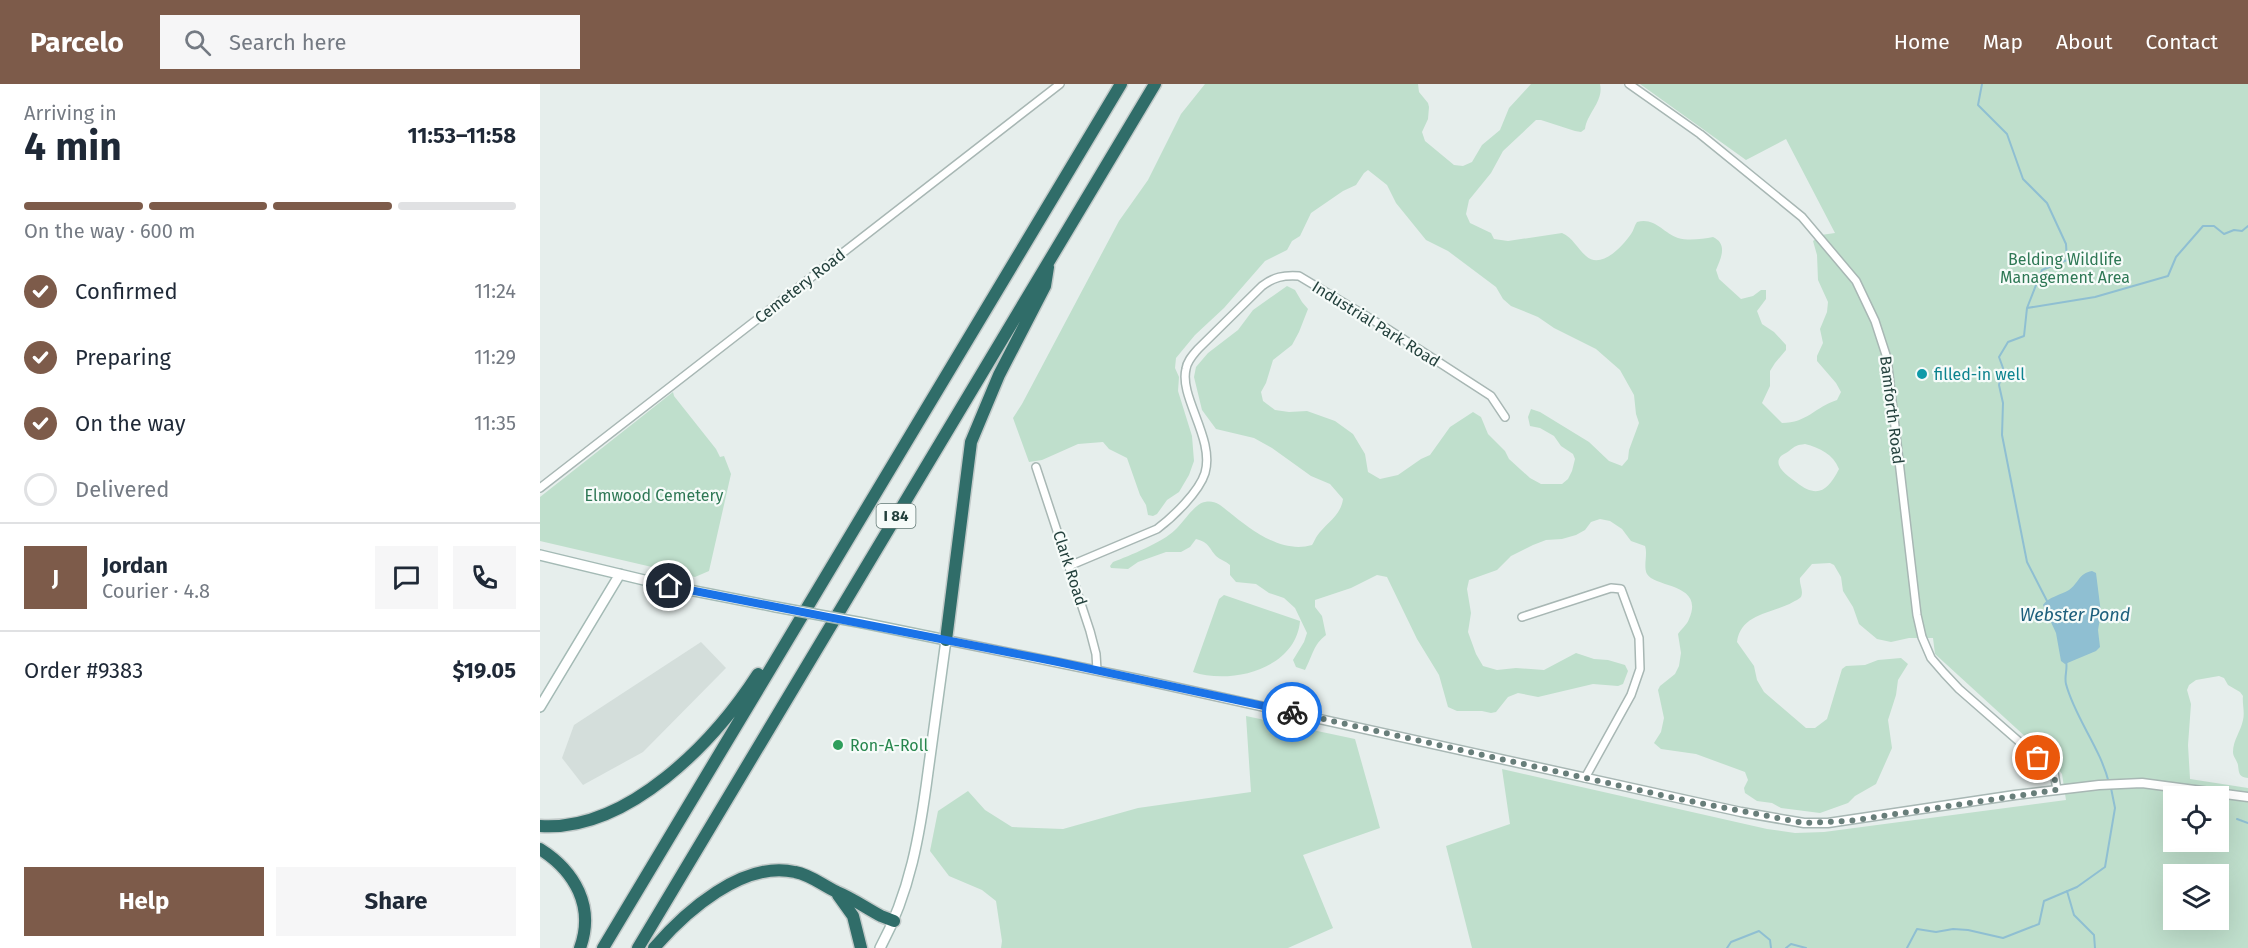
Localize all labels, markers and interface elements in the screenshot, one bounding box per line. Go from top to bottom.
search box [160,15,580,69]
text: Parcelo [30,26,124,59]
icon: search [181,26,214,59]
text: Search here [229,29,346,56]
text: Home [1894,29,1950,55]
text: Map [1983,29,2023,55]
text: About [2056,29,2113,55]
text: Contact [2146,29,2218,55]
text: Arriving in [24,101,117,125]
text: 11:53–11:58 [408,122,516,149]
text: 4 min [24,124,122,170]
text: On the way · 600 m [24,219,195,243]
street label: Cemetery Road [751,245,849,327]
park label: Belding Wildlife Management Area [2000,250,2130,287]
icon: check [24,275,57,308]
street label: Industrial Park Road [1309,277,1443,371]
text: Confirmed [75,278,178,305]
text: 11:24 [474,279,516,303]
icon: check [24,341,57,374]
text: Preparing [75,344,171,371]
text: 11:29 [474,345,516,369]
street label: Bamforth Road [1876,355,1908,465]
place label: filled-in well [1934,365,2025,384]
marker: filled-in well [1915,367,1929,381]
icon: check [24,407,57,440]
text: On the way [75,410,186,437]
text: 11:35 [474,411,516,435]
text: Delivered [75,476,170,503]
park label: Elmwood Cemetery [585,486,724,505]
road number: I 84 [876,504,916,528]
street label: Clark Road [1049,528,1091,608]
button: chat [375,546,438,609]
button: phone [453,546,516,609]
text: Jordan [102,552,168,579]
pin [643,560,694,611]
text: J [52,564,59,591]
icon: home [652,569,685,602]
text: Courier · 4.8 [102,579,210,603]
water label: Webster Pond [2020,604,2131,626]
text: Order #9383 [24,657,143,684]
text: $19.05 [453,657,516,684]
courier [1262,682,1322,742]
icon: bike [1276,696,1309,729]
pin [2012,732,2063,783]
place label: Ron-A-Roll [850,736,928,755]
marker: Ron-A-Roll [831,738,845,752]
icon: bag [2021,741,2054,774]
map controls [2163,786,2229,930]
button: locate [2163,786,2229,852]
button: layers [2163,864,2229,930]
button: Help [24,867,264,936]
button: Share [276,867,516,936]

